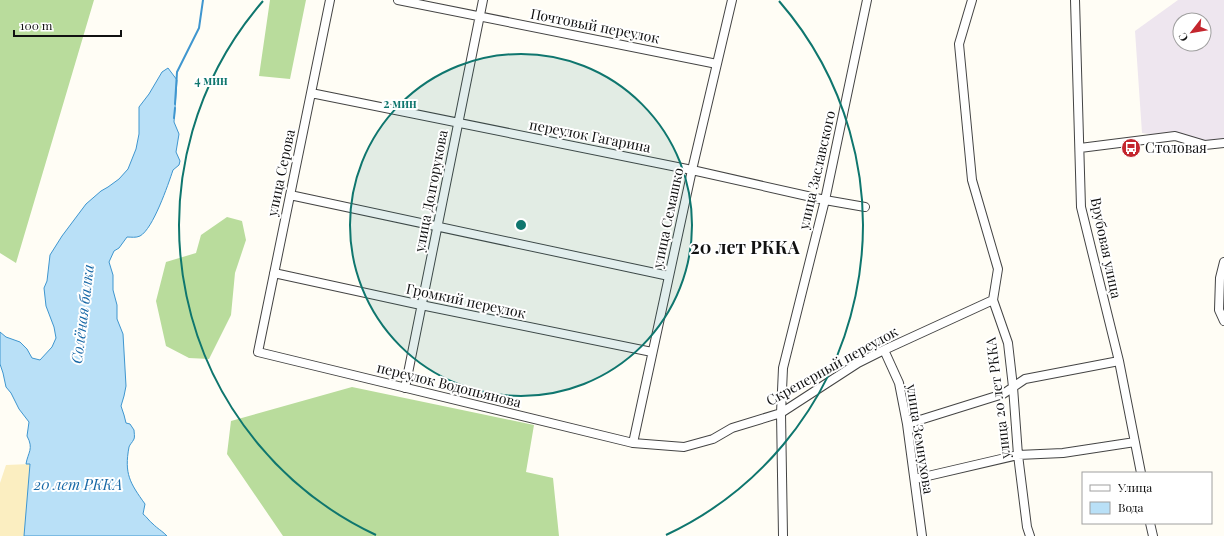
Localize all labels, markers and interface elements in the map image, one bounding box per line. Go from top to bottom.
street label: Почтовый переулок [529,4,661,47]
scale bar [14,12,121,38]
north arrow [1172,12,1212,52]
text: 100 m [20,17,53,33]
text: С [1174,30,1191,45]
text: 4 мин [194,72,228,88]
text: 2 мин [383,95,417,111]
street label: улица Заславского [793,108,840,232]
street label: переулок Гагарина [528,114,652,157]
street label: улица Серова [262,128,299,219]
street label: улица Долгорукова [409,128,452,254]
bus stop icon: Столовая [1120,137,1142,159]
place label: Столовая [1145,138,1207,157]
street label: улица Семашко [647,166,687,271]
street label: Врубовая улица [1087,196,1126,300]
centre of rings [514,218,528,232]
district label: 20 лет РККА [690,235,801,259]
water label: Солёная балка [66,263,98,365]
street label: Громкий переулок [404,279,528,322]
street label: Скреперный переулок [762,321,901,410]
street label: улица 20 лет РККА [981,336,1014,461]
street label: переулок Водопьянова [375,357,523,412]
street label: улица Земнухова [902,382,939,495]
legend [1082,472,1212,524]
water label: 20 лет РККА [33,474,122,494]
text: Улица [1117,479,1152,495]
text: Вода [1118,499,1144,515]

